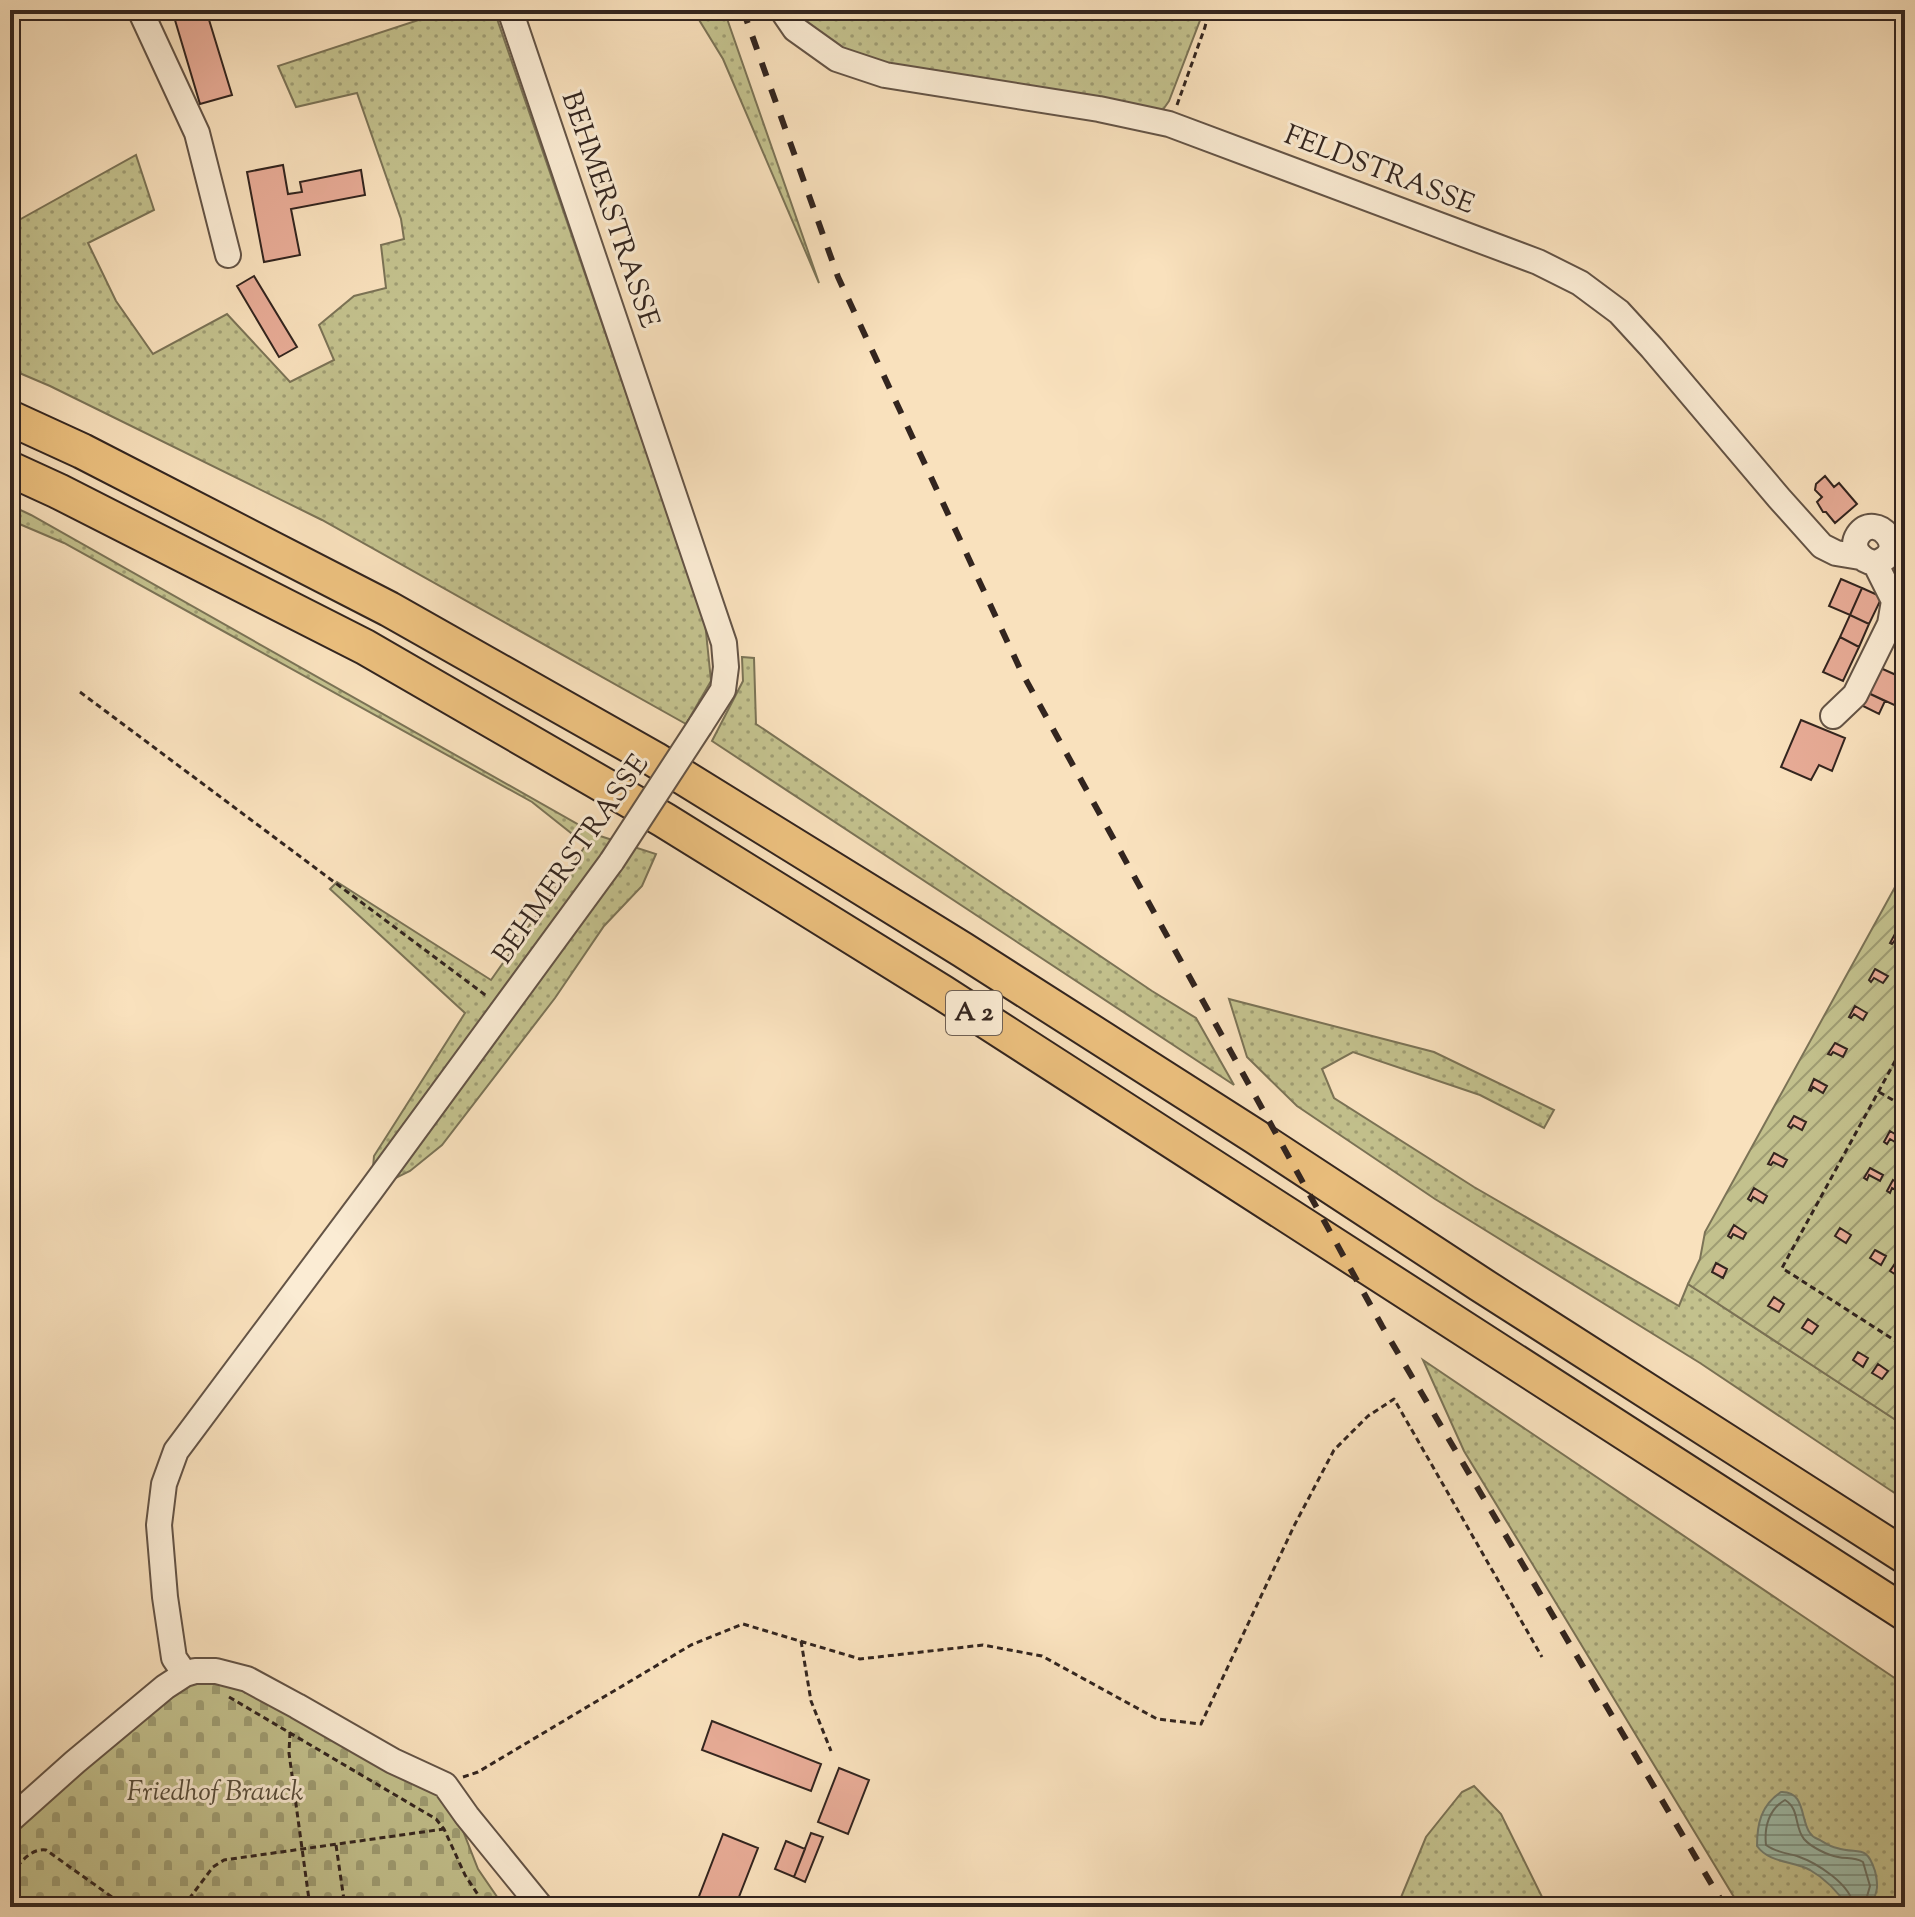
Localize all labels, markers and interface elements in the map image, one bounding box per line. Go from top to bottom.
street label: BEHMERSTRASSE [550,86,668,334]
street label: FELDSTRASSE [1278,116,1480,226]
street label: BEHMERSTRASSE [484,747,660,973]
road number: A 2 [946,991,1002,1035]
park label: Friedhof Brauck [126,1773,304,1813]

